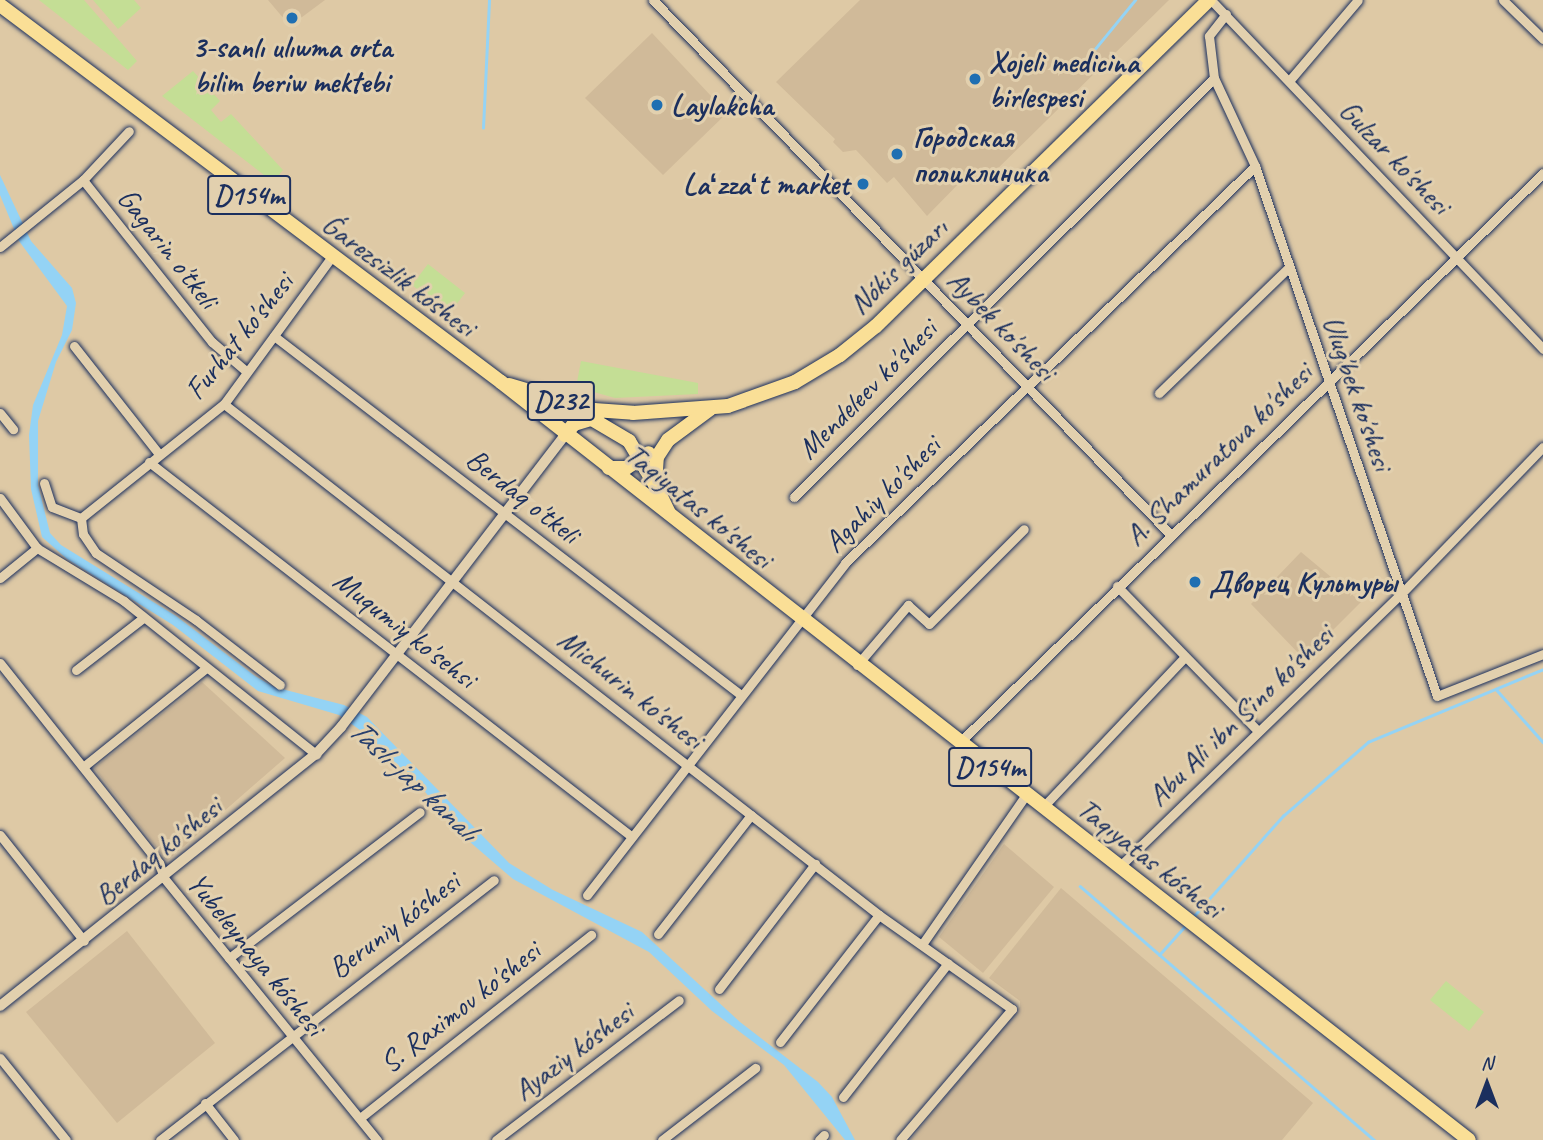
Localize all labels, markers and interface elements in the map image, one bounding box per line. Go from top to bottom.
marker: 3-sanlı ulıwma orta bilim beriw mektebi [284,10,300,26]
place label: 3-sanlı ulıwma orta bilim beriw mektebi [192,29,392,100]
place label: Xojeli medicina birlespesi [989,44,1140,114]
marker: Xojeli medicina birlespesi [967,71,983,87]
place label: Laylakcha [671,87,773,123]
street label: Gulzar ko'shesi [1332,92,1458,222]
marker: Laylakcha [649,97,665,113]
place label: Городская поликлиника [913,119,1048,190]
marker: Городская поликлиника [887,144,907,164]
place label: Laʻzzaʻt market [684,166,849,202]
road number: D154m [207,170,291,220]
marker: Laʻzzaʻt market [855,176,871,192]
street label: Gagarin o'tkeli [110,181,226,315]
street label: Ǵarezsizlik kóshesi [315,205,483,345]
street label: Nókis gúzarı [841,210,955,322]
street label: Aybek ko'shesi [940,262,1064,388]
street label: Furhat ko'shesi [177,265,301,407]
street label: Ulug'bek ko'shesi [1315,311,1401,475]
street label: Mendeleev ko'shesi [790,312,944,466]
street label: A. Shamuratova ko'shesi [1116,355,1320,553]
road number: D232 [526,376,596,426]
street label: Agahiy ko'shesi [816,428,948,560]
street label: Taqiyatas ko'shesi [618,436,780,576]
street label: Berdaq o'tkeli [459,441,587,551]
street label: Muqumiy ko'sehsi [327,562,483,696]
place label: Дворец Культуры [1209,564,1397,600]
marker: Дворец Культуры [1187,574,1203,590]
street label: Abu Ali ibn Sino ko'shesi [1139,617,1341,813]
street label: Michurin ko'shesi [551,621,711,757]
water label: Taslı-jap kanalı [340,710,486,850]
road number: D154m [948,742,1032,792]
street label: Berdaq ko'shesi [87,789,229,913]
street label: Taqıyatas kóshesi [1070,790,1230,926]
street label: Beruniy kóshesi [321,864,467,986]
street label: Yubeleynaya kóshesi [179,865,333,1043]
street label: S. Raximov ko'shesi [373,933,547,1081]
street label: Ayaziy kóshesi [506,994,640,1108]
north arrow [1452,1049,1522,1119]
text: N [1481,1051,1493,1075]

